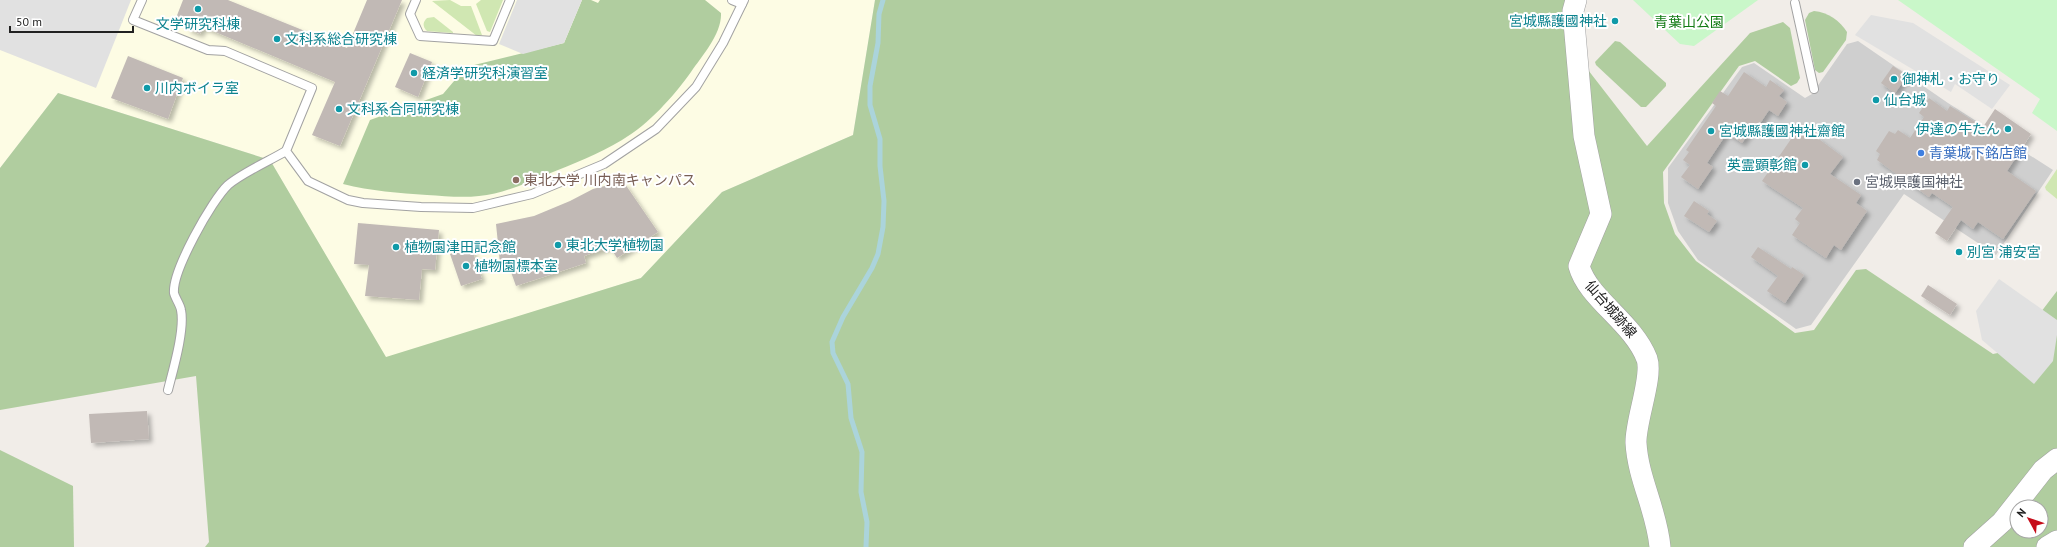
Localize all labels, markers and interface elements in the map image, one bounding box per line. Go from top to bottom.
marker: 文学研究科棟 [193,4,203,14]
scale bar [10,8,133,34]
place label: 宮城縣護國神社 [1509,12,1607,30]
park label: 青葉山公園 [1654,13,1724,31]
text: 50 m [16,14,42,29]
place label: 文学研究科棟 [156,15,240,33]
marker: 宮城縣護國神社 [1610,16,1620,26]
place label: 文科系総合研究棟 [285,30,397,48]
marker: 文科系総合研究棟 [272,34,282,44]
place label: 経済学研究科演習室 [422,64,548,82]
marker: 経済学研究科演習室 [409,68,419,78]
place label: 御神札・お守り [1902,70,2000,88]
marker: 御神札・お守り [1889,74,1899,84]
place label: 川内ボイラ室 [155,79,239,97]
marker: 川内ボイラ室 [142,83,152,93]
place label: 仙台城 [1884,91,1926,109]
marker: 仙台城 [1871,95,1881,105]
place label: 文科系合同研究棟 [347,100,459,118]
marker: 文科系合同研究棟 [334,104,344,114]
place label: 伊達の牛たん [1916,120,2000,138]
place label: 宮城縣護國神社齋館 [1719,122,1845,140]
marker: 伊達の牛たん [2003,124,2013,134]
marker: 宮城縣護國神社齋館 [1706,126,1716,136]
place label: 青葉城下銘店館 [1929,144,2027,162]
marker: 青葉城下銘店館 [1916,148,1926,158]
place label: 英霊顕彰館 [1727,156,1797,174]
marker: 英霊顕彰館 [1800,160,1810,170]
place label: 東北大学 川内南キャンパス [524,171,696,189]
place label: 宮城県護国神社 [1865,173,1963,191]
marker: 東北大学 川内南キャンパス [511,175,521,185]
marker: 宮城県護国神社 [1852,177,1862,187]
place label: 東北大学植物園 [566,236,664,254]
place label: 植物園津田記念館 [404,238,516,256]
marker: 東北大学植物園 [553,240,563,250]
marker: 植物園津田記念館 [391,242,401,252]
place label: 別宮 浦安宮 [1967,243,2041,261]
marker: 別宮 浦安宮 [1954,247,1964,257]
place label: 植物園標本室 [474,257,558,275]
marker: 植物園標本室 [461,261,471,271]
street label: 仙台城跡線 [1581,277,1641,341]
north arrow [2009,499,2049,539]
text: N [2014,505,2029,520]

